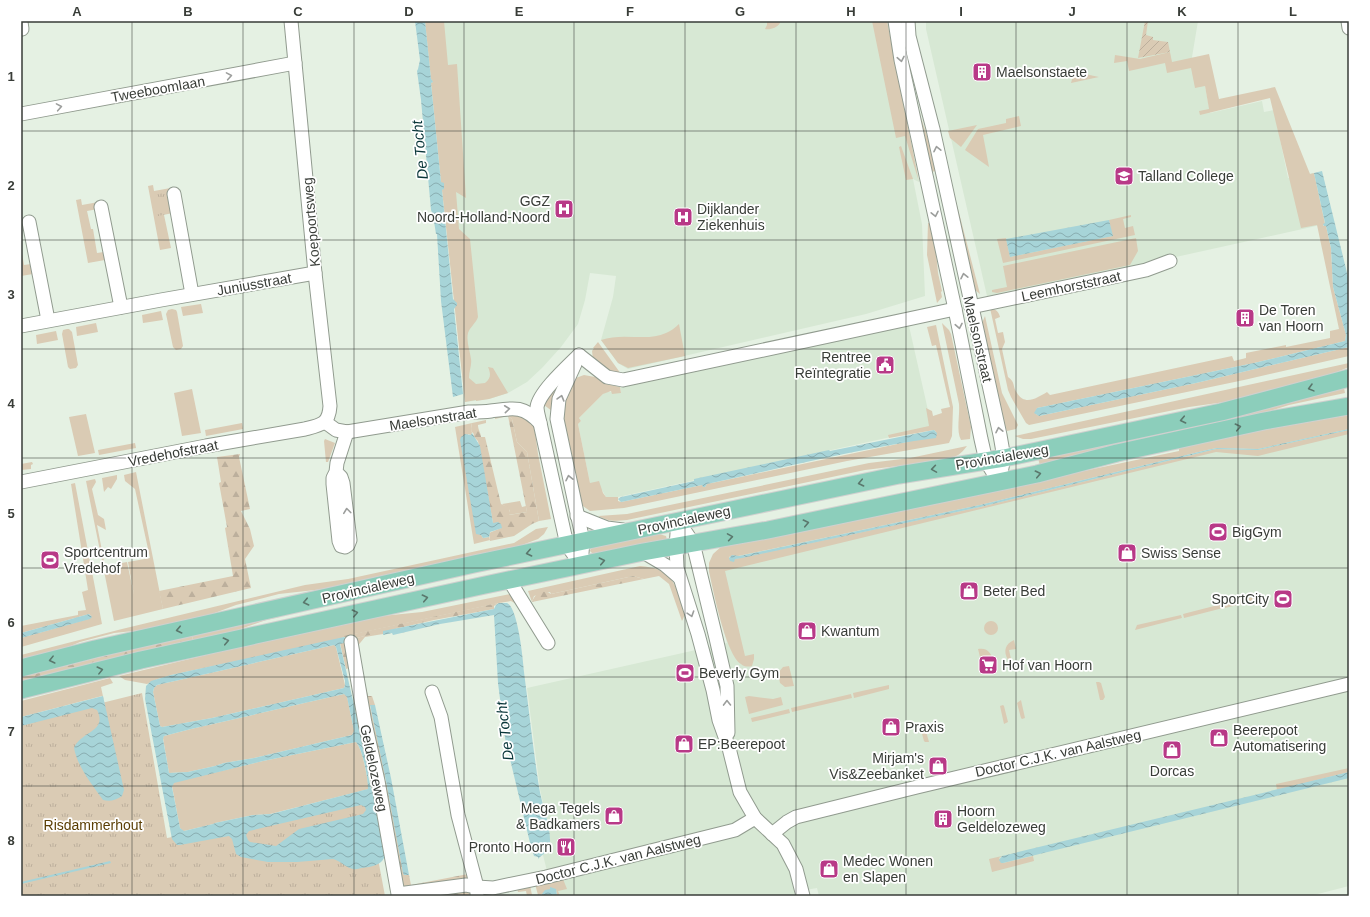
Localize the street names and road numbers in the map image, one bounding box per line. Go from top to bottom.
street label: Tweeboomlaan [110,73,206,105]
street label: Koepoortsweg [299,177,323,267]
street label: Leemhorststraat [1020,268,1122,304]
street label: Juniusstraat [215,270,293,298]
street label: Maelsonstraat [960,294,996,384]
street label: Maelsonstraat [388,404,478,434]
street label: Vredehofstraat [127,436,219,470]
street label: Provincialeweg [954,441,1050,473]
street label: Provincialeweg [636,502,732,538]
street label: Provincialeweg [320,570,416,606]
street label: Geldelozeweg [357,723,391,813]
street label: Doctor C.J.K. van Aalstweg [974,726,1142,780]
street label: Doctor C.J.K. van Aalstweg [534,831,702,887]

